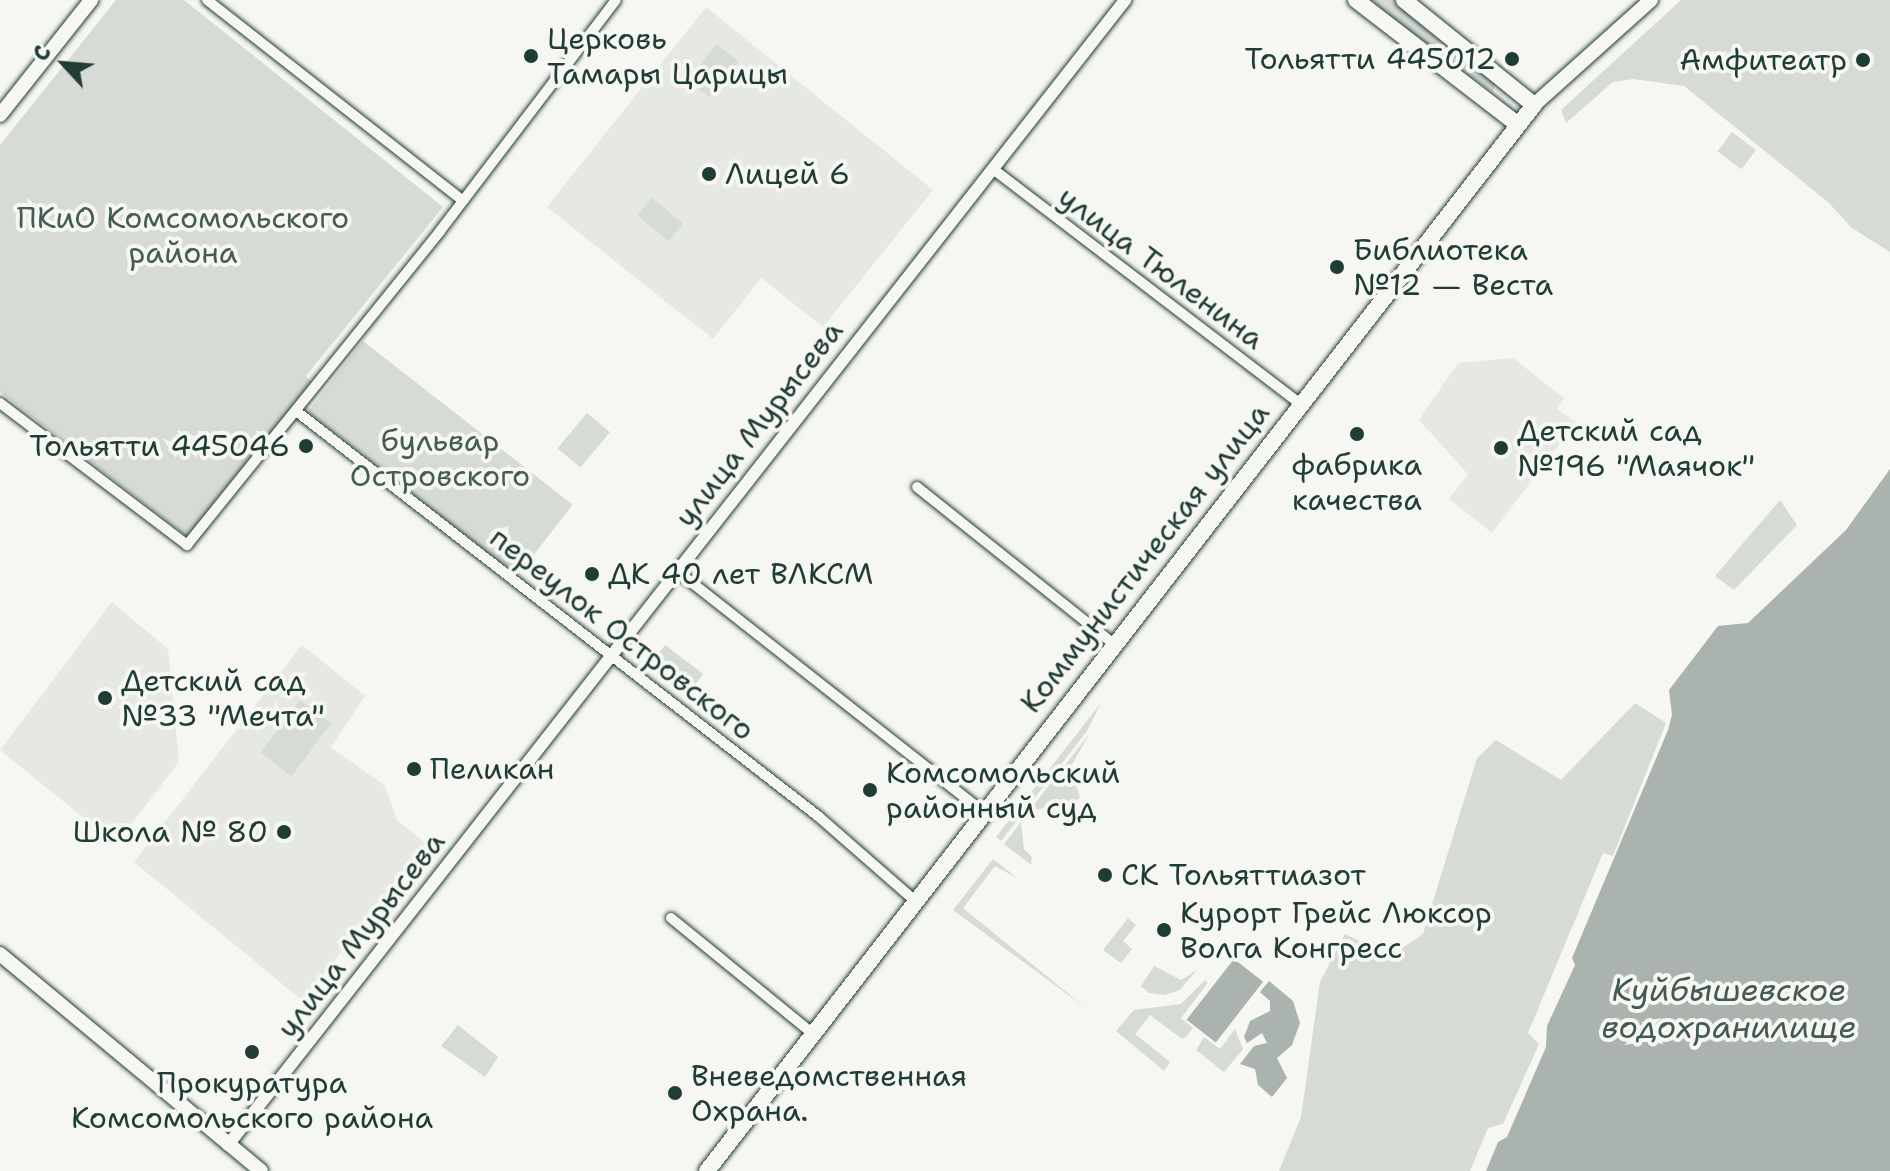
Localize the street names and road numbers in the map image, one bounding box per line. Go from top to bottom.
street label: улица Тюленина [1051,179,1271,357]
street label: улица Мурысева [667,314,851,534]
street label: Коммунистическая улица [1013,396,1277,720]
street label: переулок Островского [483,520,761,748]
street label: улица Мурысева [269,825,453,1045]

